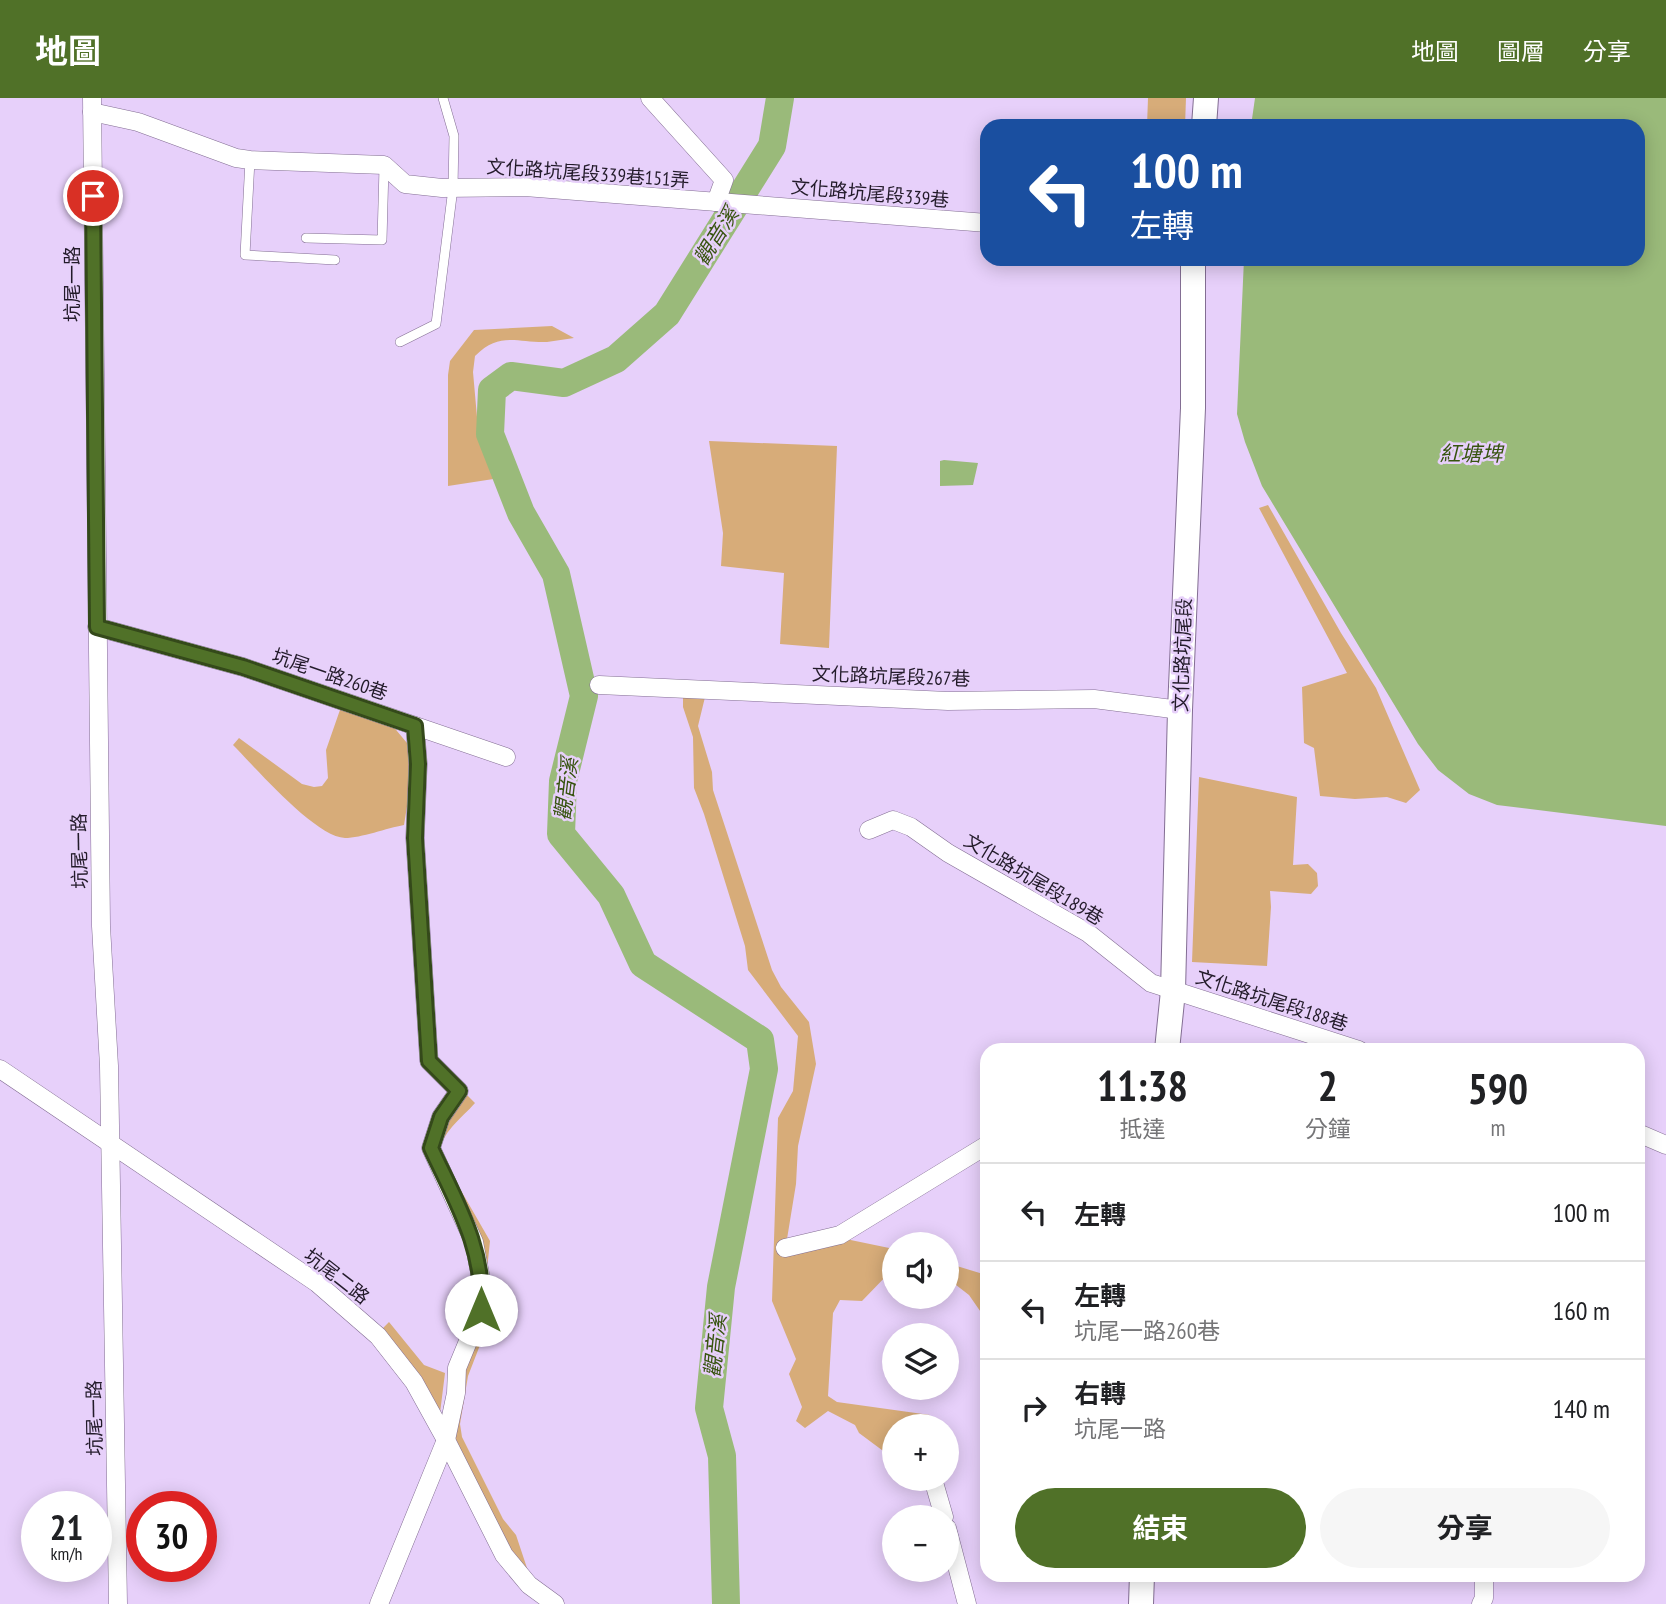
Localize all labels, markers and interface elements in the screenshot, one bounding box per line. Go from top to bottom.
text: 地圖 [35,29,101,72]
text: 地圖 [1411,36,1459,67]
text: 圖層 [1497,36,1545,67]
text: 分享 [1583,36,1631,67]
text: 100 m [1130,138,1243,202]
icon: left [1015,147,1106,238]
street label: 文化路坑尾段339巷151弄 [486,154,690,192]
pin [63,166,123,226]
street label: 文化路坑尾段339巷 [790,174,950,212]
icon: arrive [74,177,112,215]
water label: 觀音溪 [688,200,746,270]
text: 左轉 [1130,204,1194,246]
street label: 坑尾一路 [60,246,84,322]
water label: 紅塘埤 [1440,440,1505,467]
street label: 文化路坑尾段 [1168,598,1196,712]
street label: 坑尾一路260巷 [269,643,391,705]
street label: 文化路坑尾段267巷 [811,661,971,691]
water label: 觀音溪 [549,753,584,822]
street label: 坑尾一路 [66,813,92,889]
street label: 文化路坑尾段189巷 [960,828,1108,930]
street label: 文化路坑尾段188巷 [1193,964,1351,1036]
text: 11:38 [1097,1058,1188,1113]
text: 2 [1318,1058,1338,1113]
text: 590 [1468,1061,1528,1116]
text: m [1490,1113,1505,1142]
text: 抵達 [1119,1114,1165,1143]
text: 分鐘 [1305,1114,1351,1143]
icon: left [1015,1193,1053,1231]
text: 100 m [1552,1196,1610,1229]
text: 左轉 [1074,1198,1126,1231]
map controls [882,1232,959,1582]
button: sound [882,1232,959,1309]
street label: 坑尾二路 [300,1243,374,1309]
position arrow [444,1273,518,1347]
text: 左轉 [1074,1279,1126,1312]
icon: left [1015,1291,1053,1329]
text: 160 m [1552,1294,1610,1327]
water label: 觀音溪 [698,1310,732,1379]
text: 坑尾一路260巷 [1074,1316,1220,1345]
button: layers [882,1323,959,1400]
text: 右轉 [1074,1377,1126,1410]
street label: 坑尾一路 [81,1380,107,1456]
icon: right [1015,1389,1053,1427]
text: 140 m [1552,1392,1610,1425]
button: + [882,1414,959,1491]
text: 坑尾一路 [1074,1414,1166,1443]
button: 結束 [1015,1488,1306,1568]
button: 分享 [1320,1488,1610,1568]
speed limit sign: 30 [126,1491,217,1582]
text: 21 [50,1504,83,1550]
button: − [882,1505,959,1582]
text: km/h [51,1542,82,1565]

